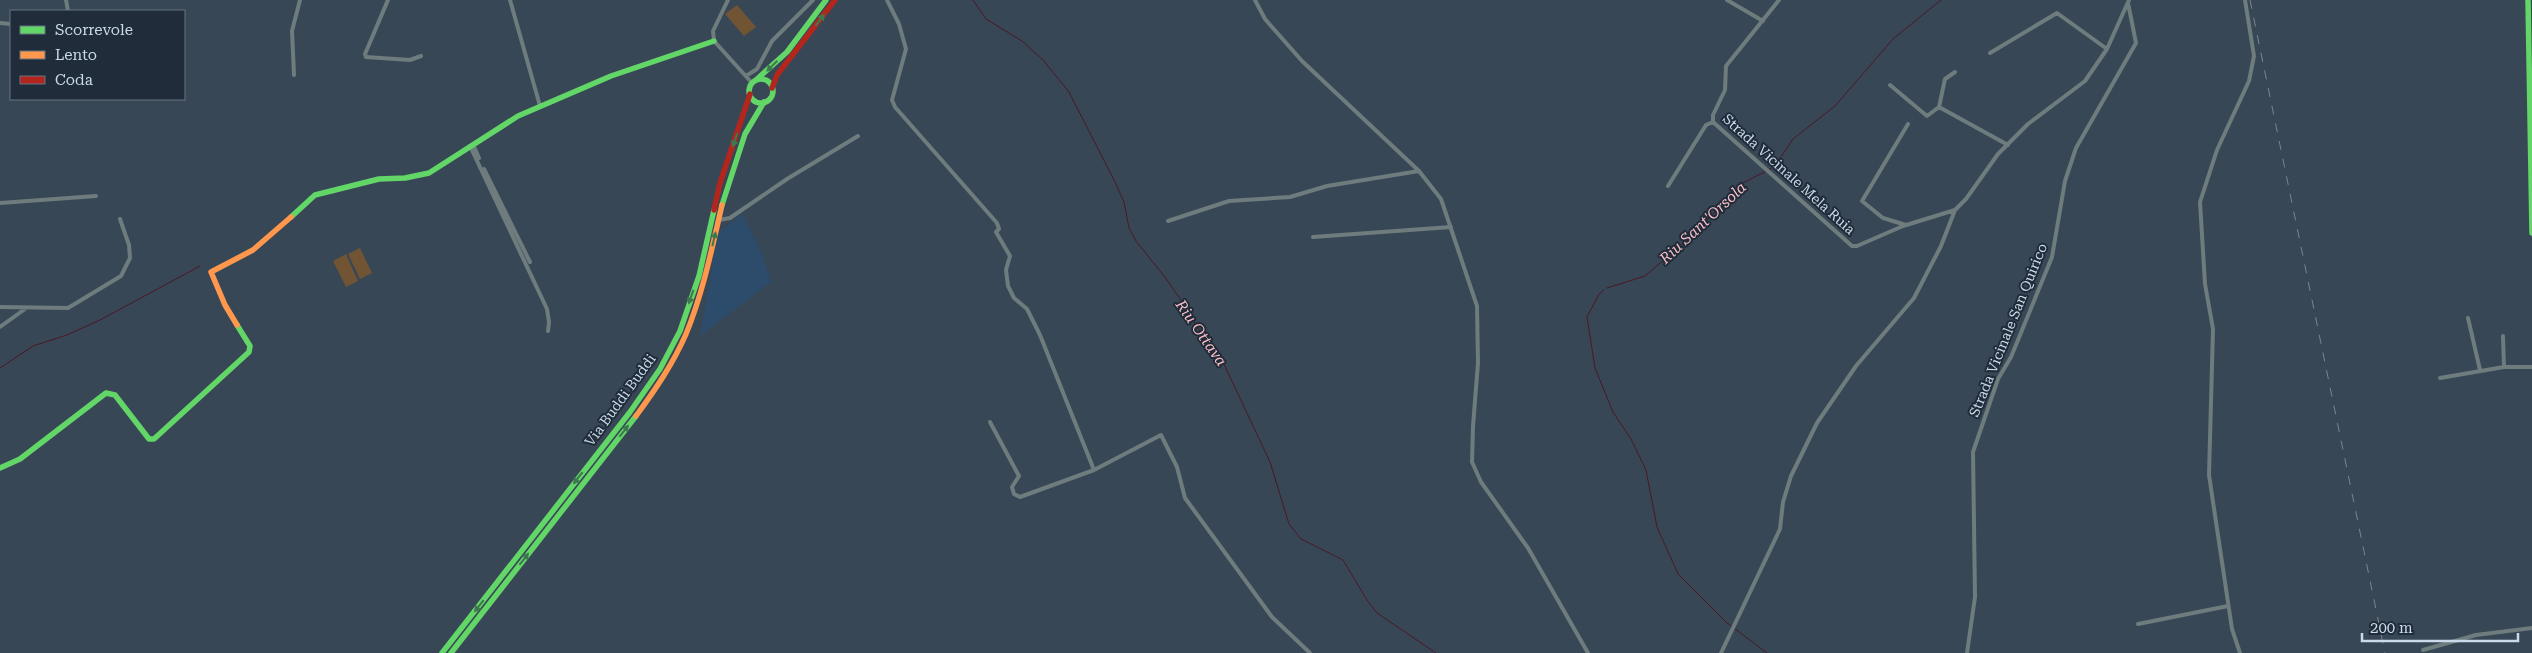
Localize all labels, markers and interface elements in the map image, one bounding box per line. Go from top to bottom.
legend [10,10,185,100]
one-way arrow [815,14,826,27]
text: Scorrevole [55,21,133,39]
text: Lento [55,46,97,64]
one-way arrow [766,60,778,72]
text: Coda [55,71,93,89]
street label: Strada Vicinale Mela Ruia [1720,110,1859,238]
one-way arrow [731,133,738,148]
water label: Riu Sant'Orsola [1655,178,1750,268]
one-way arrow [710,231,718,246]
street label: Strada Vicinale San Quirico [1966,241,2050,419]
one-way arrow [687,289,695,304]
water label: Riu Ottava [1171,296,1230,370]
street label: Via Buddi Buddi [581,351,659,449]
one-way arrow [618,425,629,438]
one-way arrow [573,471,584,484]
one-way arrow [519,552,529,566]
one-way arrow [473,599,484,612]
scale bar [2362,610,2518,642]
text: 200 m [2370,619,2413,637]

